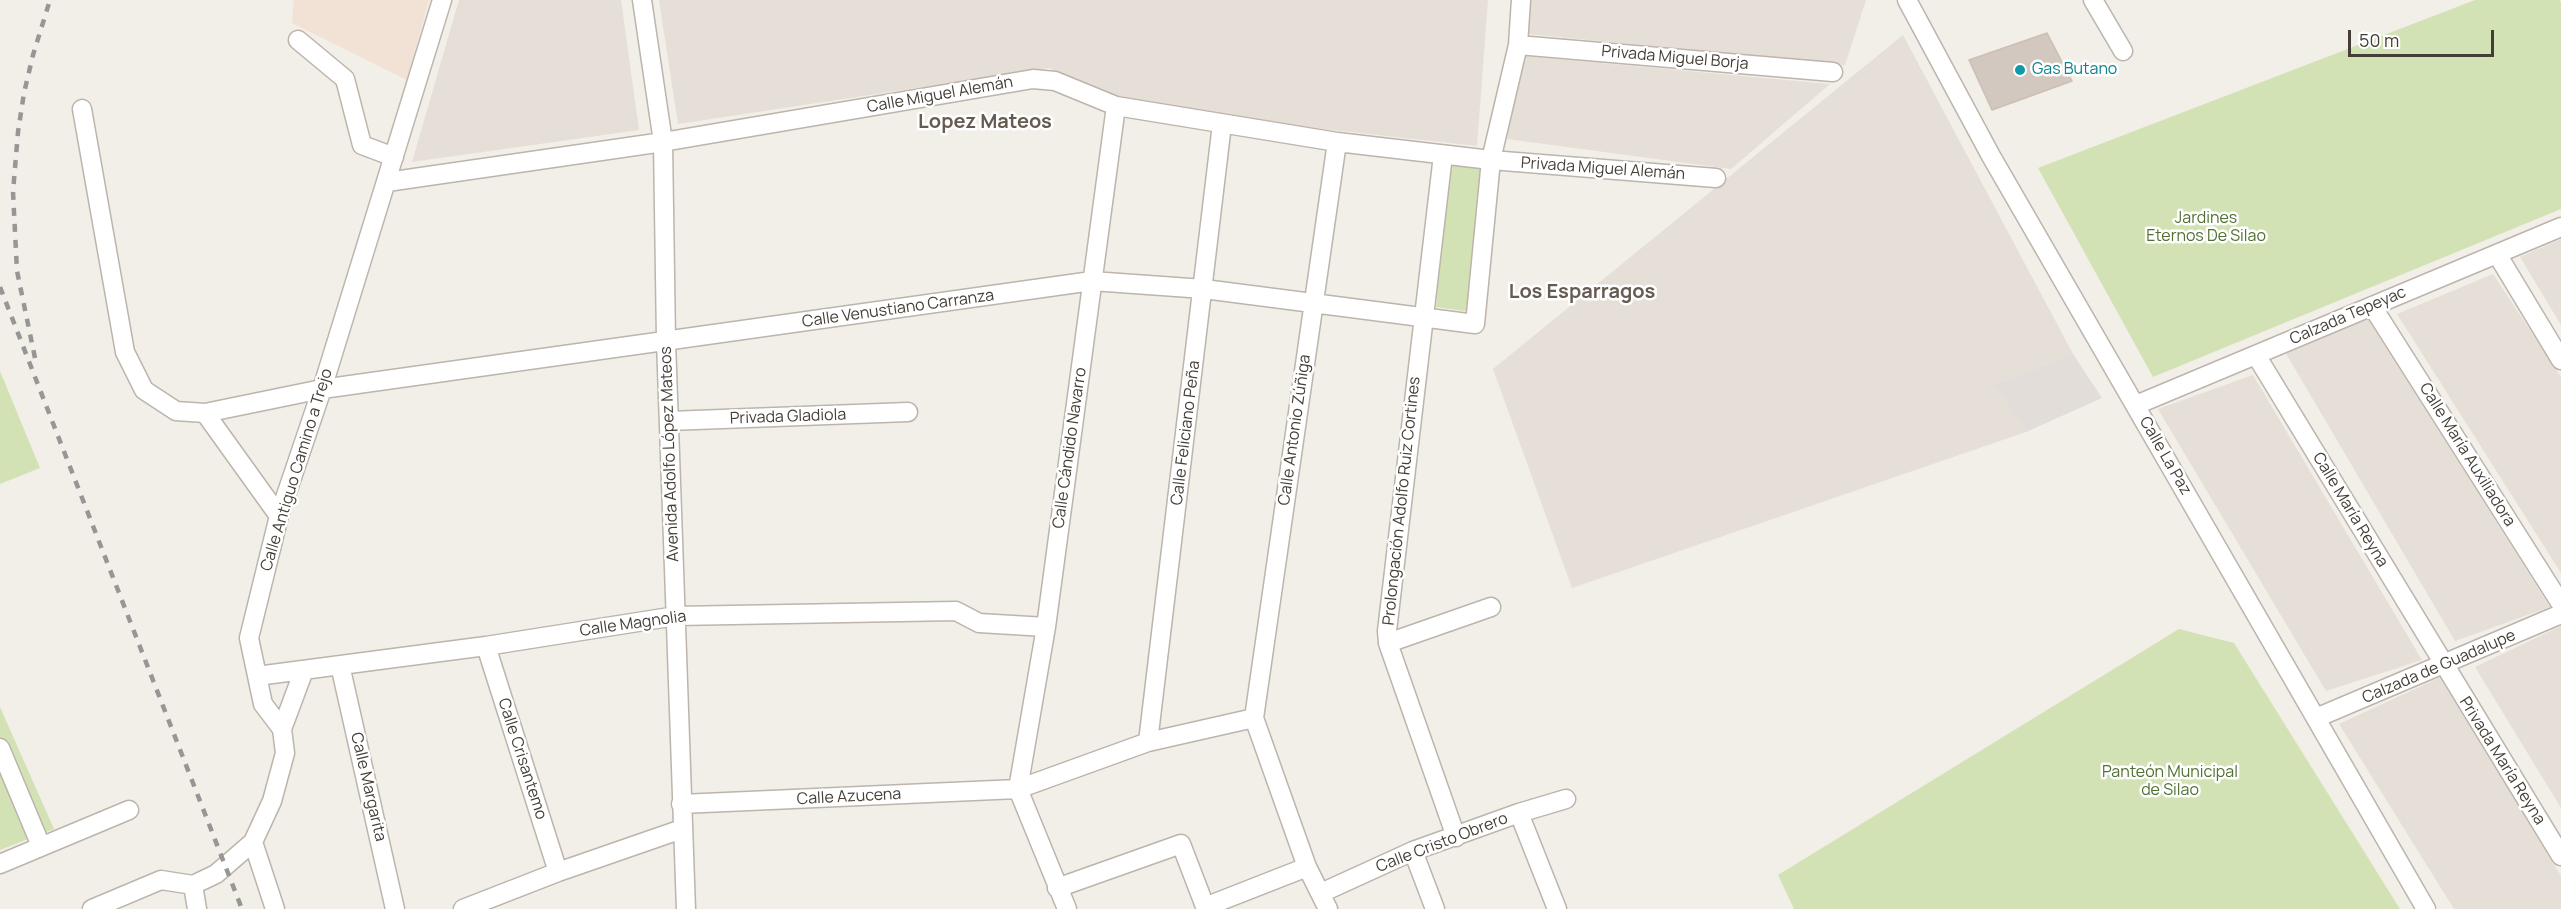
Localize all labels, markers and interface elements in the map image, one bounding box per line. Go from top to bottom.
scale bar [2351,18,2496,56]
text: 50 m [2359,28,2399,52]
street label: Privada Miguel Borja [1601,42,1749,74]
place label: Gas Butano [2032,60,2117,80]
marker: Gas Butano [2013,63,2027,77]
street label: Calle Miguel Alemán [866,73,1014,117]
district label: Lopez Mateos [918,110,1052,134]
street label: Privada Miguel Alemán [1520,154,1686,184]
park label: Jardines Eternos De Silao [2146,209,2266,247]
district label: Los Esparragos [1509,280,1655,304]
street label: Calzada Tepeyac [2287,283,2409,349]
street label: Calle Venustiano Carranza [801,286,995,332]
street label: Avenida Adolfo López Mateos [657,346,683,562]
street label: Calle Antonio Zúñiga [1275,353,1315,507]
street label: Calle Feliciano Peña [1168,360,1204,506]
street label: Calle Antiguo Camino a Trejo [257,366,337,574]
street label: Calle Cándido Navarro [1049,366,1091,530]
street label: Prolongación Adolfo Ruiz Cortines [1379,376,1425,626]
street label: Calle María Auxiliadora [2415,380,2519,530]
street label: Privada Gladiola [729,405,847,429]
street label: Calle La Paz [2135,413,2195,499]
street label: Calle María Reyna [2308,449,2392,571]
street label: Calle Magnolia [578,607,688,641]
street label: Calzada de Guadalupe [2359,626,2519,708]
street label: Privada María Reyna [2455,693,2549,829]
street label: Calle Crisantemo [493,696,551,822]
street label: Calle Margarita [346,731,390,843]
park label: Panteón Municipal de Silao [2102,763,2238,801]
street label: Calle Azucena [796,785,902,809]
street label: Calle Cristo Obrero [1373,809,1511,877]

